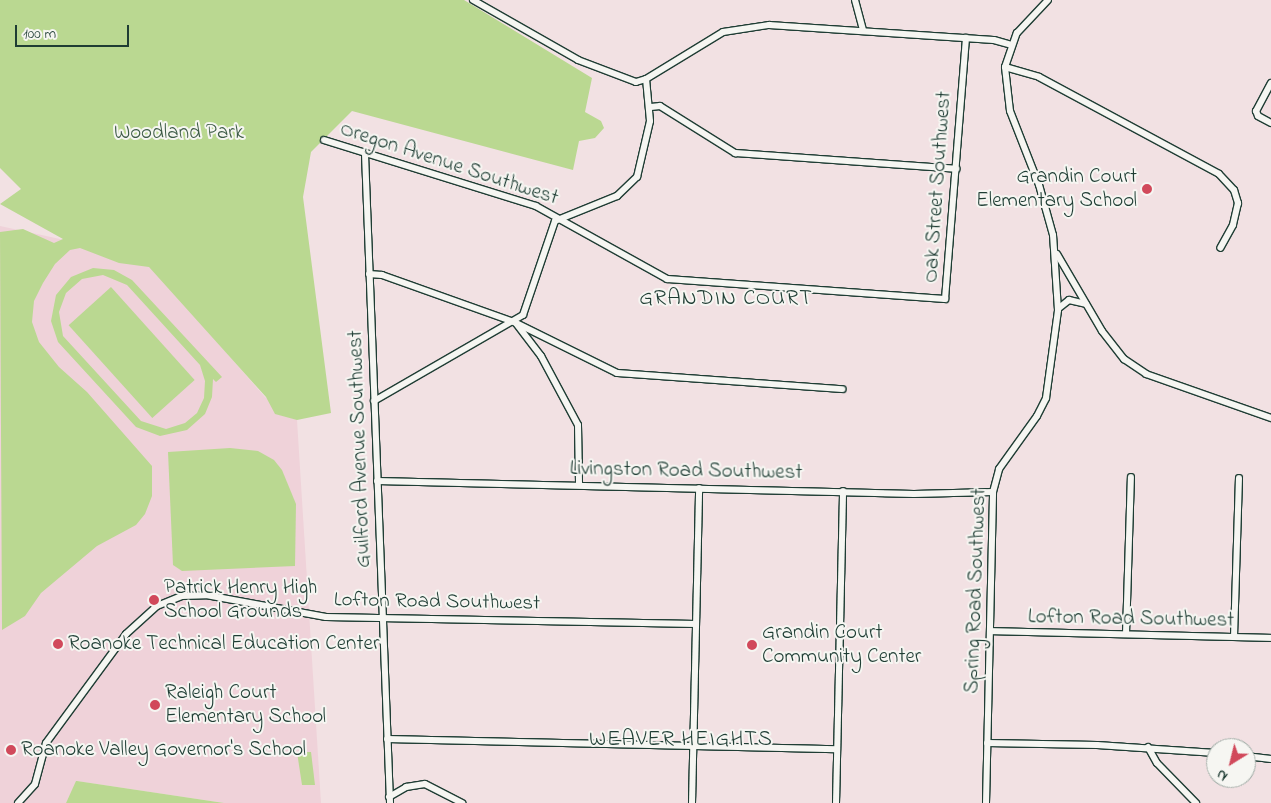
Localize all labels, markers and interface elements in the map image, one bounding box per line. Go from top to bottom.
scale bar [18,15,131,47]
text: 100 m [23,23,56,45]
street label: Oak Street Southwest [919,90,957,284]
street label: Oregon Avenue Southwest [337,117,561,211]
park label: Woodland Park [114,120,244,146]
place label: Grandin Court Elementary School [976,164,1137,214]
marker: Grandin Court Elementary School [1141,183,1153,195]
district label: GRANDIN COURT [638,287,814,313]
street label: Guilford Avenue Southwest [343,330,377,568]
street label: Livingston Road Southwest [569,456,803,486]
street label: Spring Road Southwest [960,488,992,694]
place label: Patrick Henry High School Grounds [164,575,317,625]
street label: Lofton Road Southwest [334,588,540,616]
marker: Patrick Henry High School Grounds [148,594,160,606]
street label: Lofton Road Southwest [1028,605,1234,633]
place label: Grandin Court Community Center [762,620,921,670]
place label: Roanoke Technical Education Center [68,631,379,657]
marker: Roanoke Technical Education Center [52,638,64,650]
marker: Grandin Court Community Center [746,639,758,651]
place label: Raleigh Court Elementary School [165,680,326,730]
marker: Raleigh Court Elementary School [149,699,161,711]
district label: WEAVER HEIGHTS [587,728,775,754]
place label: Roanoke Valley Governor's School [21,737,306,763]
north arrow [1206,738,1256,788]
marker: Roanoke Valley Governor's School [5,744,17,756]
text: N [1212,763,1232,786]

